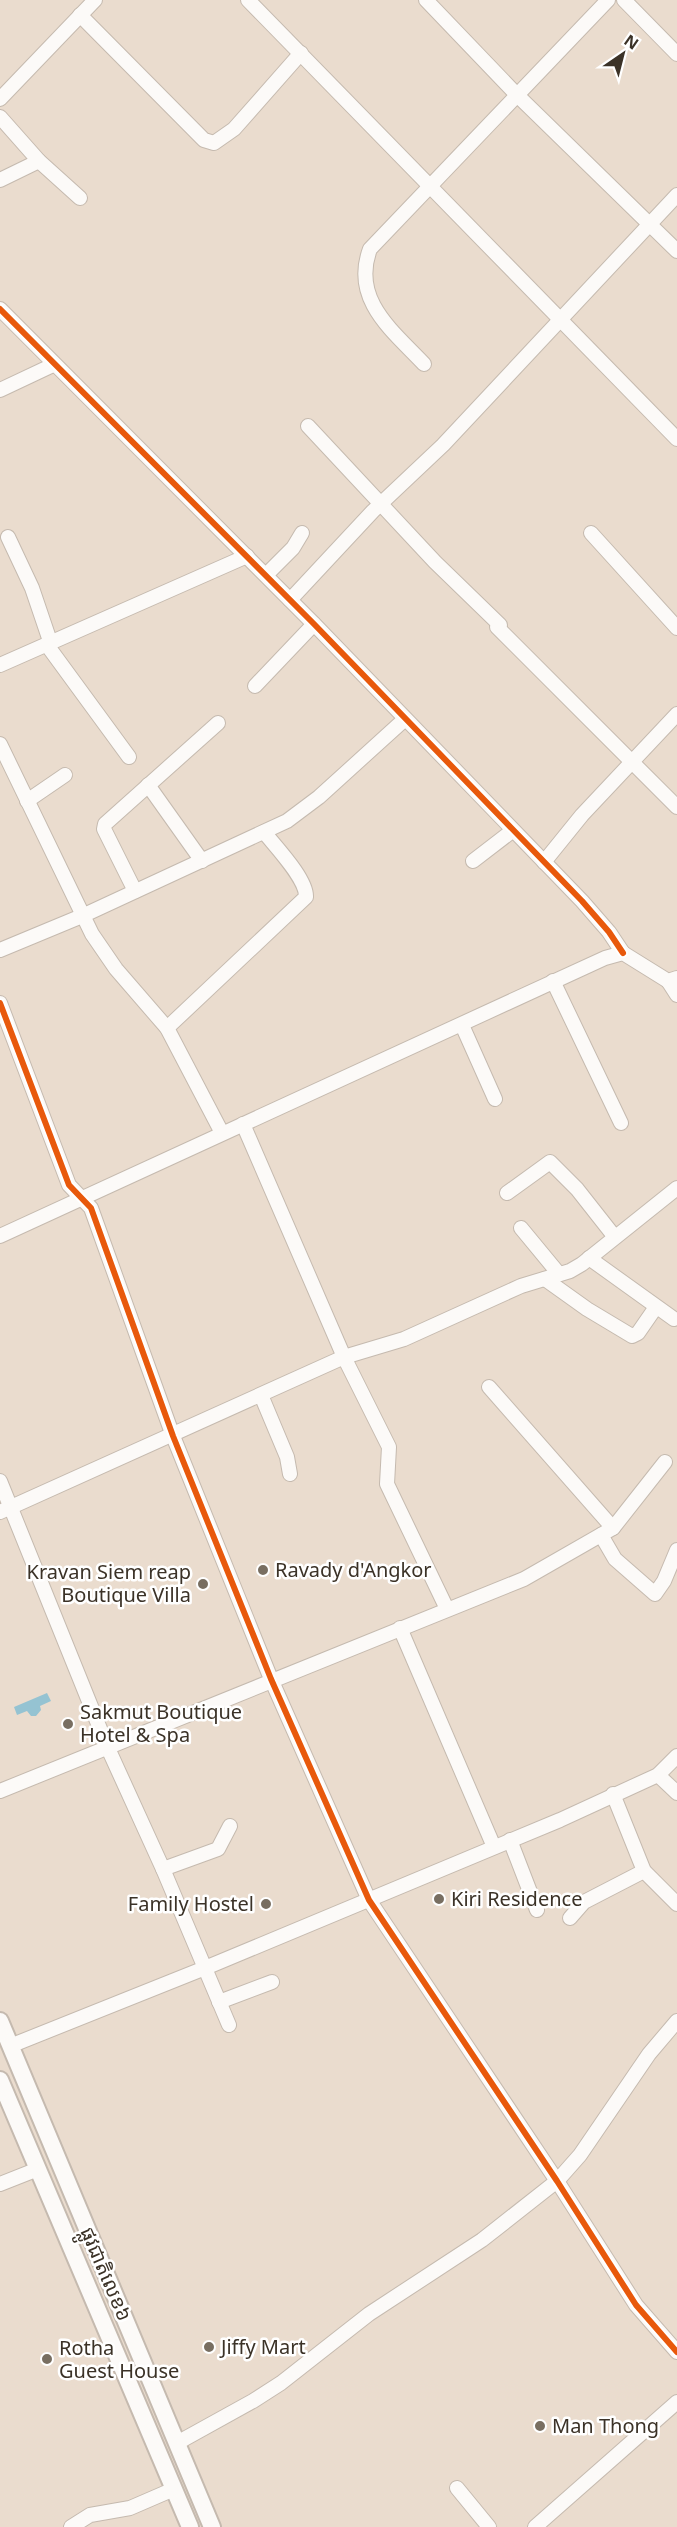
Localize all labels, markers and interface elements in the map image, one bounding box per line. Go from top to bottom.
north arrow [593,24,653,84]
text: N [620,29,643,54]
place label: Ravady d'Angkor [275,1556,432,1583]
place label: Kravan Siem reap Boutique Villa [27,1558,191,1608]
marker: Ravady d'Angkor [256,1563,270,1577]
marker: Kravan Siem reap Boutique Villa [196,1577,210,1591]
place label: Sakmut Boutique Hotel & Spa [80,1698,242,1748]
marker: Sakmut Boutique Hotel & Spa [61,1717,75,1731]
place label: Kiri Residence [451,1885,582,1912]
place label: Family Hostel [128,1890,254,1917]
marker: Kiri Residence [432,1892,446,1906]
marker: Family Hostel [259,1897,273,1911]
street label: ផ្លូវជាតិលេខ៦ [69,2222,138,2327]
place label: Jiffy Mart [219,2333,306,2360]
place label: Rotha Guest House [59,2334,179,2384]
marker: Jiffy Mart [202,2340,216,2354]
marker: Rotha Guest House [40,2352,54,2366]
place label: Man Thong [552,2412,659,2439]
marker: Man Thong [533,2419,547,2433]

